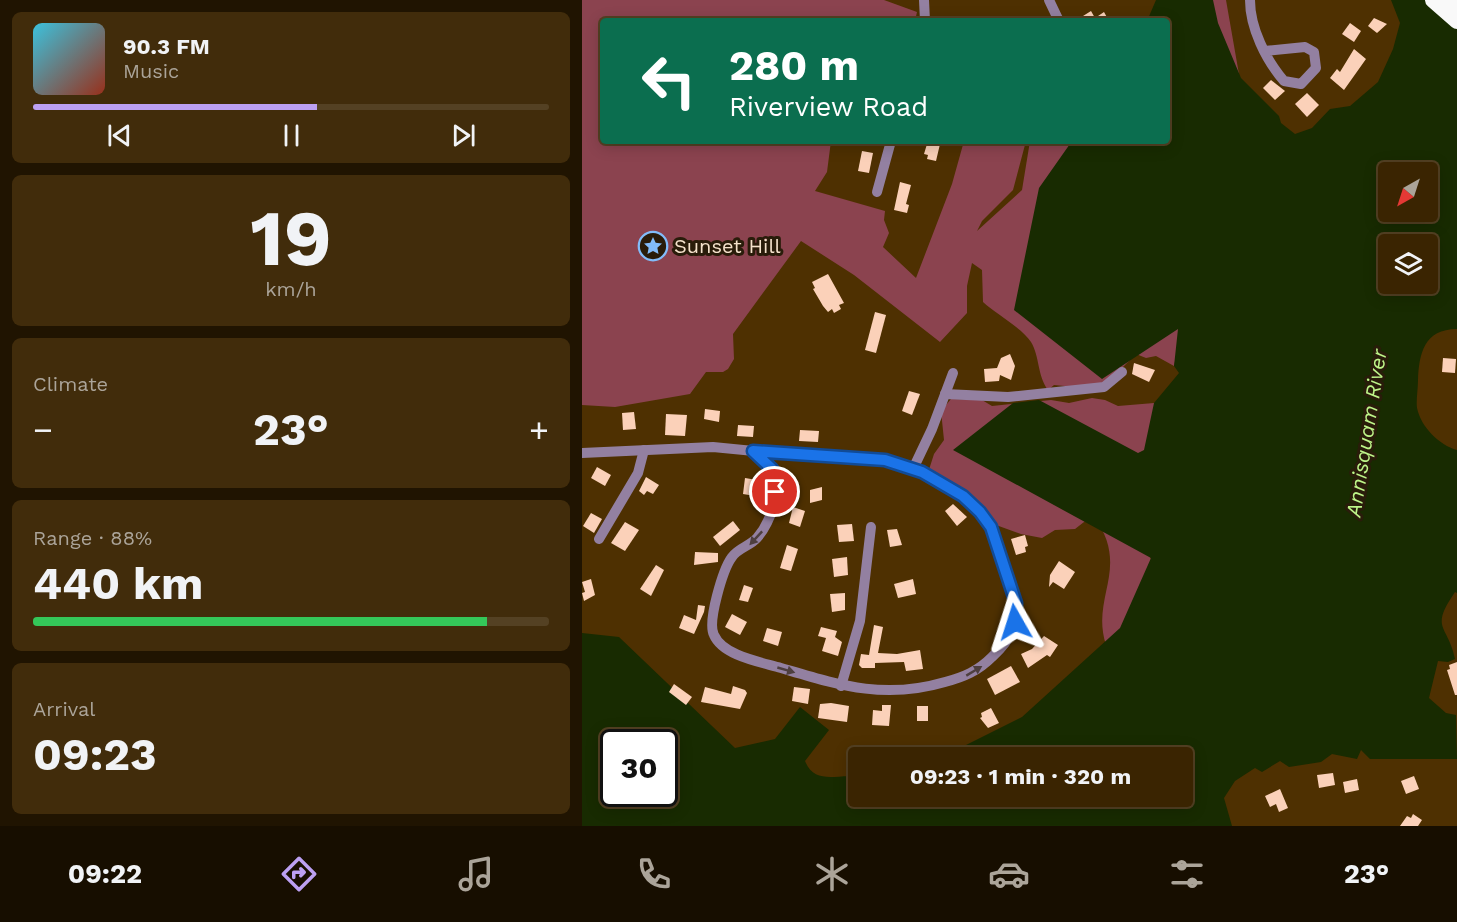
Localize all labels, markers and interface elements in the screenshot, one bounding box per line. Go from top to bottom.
text: 90.3 FM [123,34,210,59]
text: 280 m [729,41,859,90]
icon: left [630,42,708,120]
text: Music [123,59,179,83]
text: Riverview Road [729,91,928,123]
icon: previous [103,119,136,152]
icon: pause [275,119,308,152]
icon: next [447,119,480,152]
north arrow [1378,162,1438,222]
map controls [1378,162,1438,294]
text: 19 [250,192,332,284]
place icon: Sunset Hill [637,230,669,262]
place label: Sunset Hill [674,234,781,258]
button: layers [1378,234,1438,294]
text: km/h [265,277,317,301]
water label: Annisquam River [1340,347,1392,520]
text: Climate [33,372,108,396]
text: 23° [253,403,329,456]
text: − [33,410,53,449]
text: + [529,410,549,449]
pin [749,466,800,517]
icon: arrive [758,475,791,508]
text: Range · 88% [33,526,152,550]
one-way arrow [749,530,763,544]
text: 440 km [33,557,203,610]
position arrow [983,590,1047,654]
one-way arrow [777,665,795,675]
one-way arrow [966,665,983,676]
text: Arrival [33,697,95,721]
text: 09:23 [33,728,157,781]
speed limit sign: 30 [600,729,678,807]
text: 09:23 · 1 min · 320 m [910,764,1131,789]
icon: directions [278,853,320,895]
icon: music [455,853,497,895]
icon: phone [633,853,675,895]
icon: climate [811,853,853,895]
icon: car [988,853,1030,895]
icon: filters [1166,853,1208,895]
text: 09:22 [68,858,142,890]
text: 23° [1344,858,1389,890]

